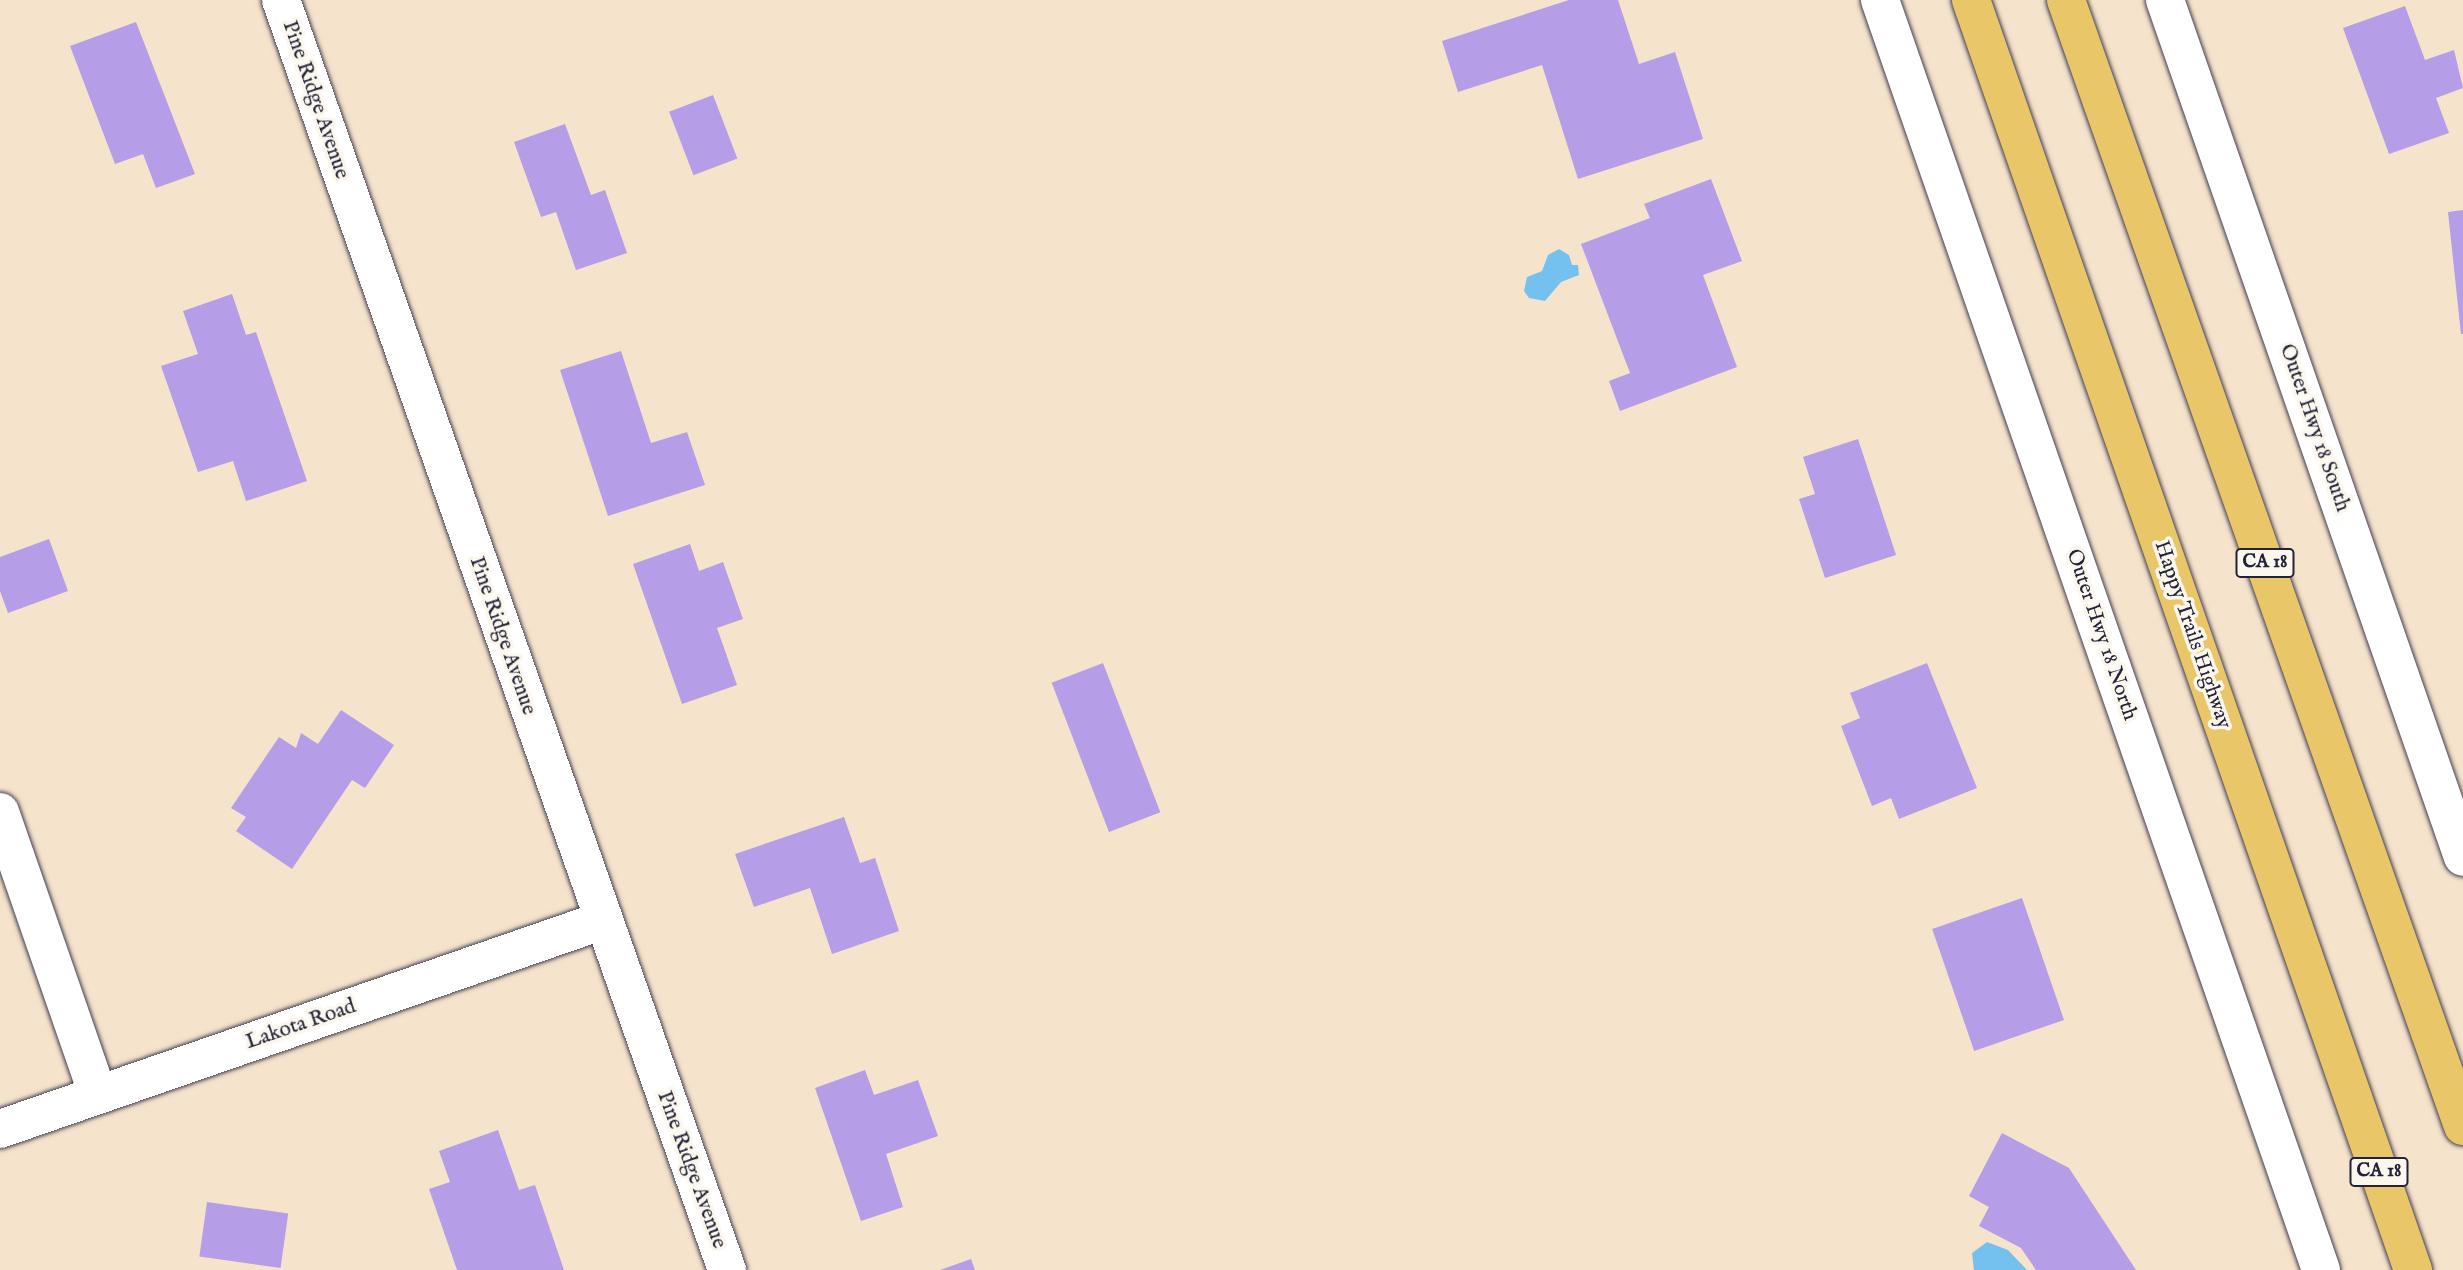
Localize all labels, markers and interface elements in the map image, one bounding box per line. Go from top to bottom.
street label: Pine Ridge Avenue [276,18,354,182]
street label: Outer Hwy 18 South [2274,341,2354,515]
street label: Happy Trails Highway [2148,538,2236,732]
street label: Outer Hwy 18 North [2060,546,2142,724]
road number: CA 18 [2235,548,2295,578]
street label: Pine Ridge Avenue [463,554,541,718]
street label: Lakota Road [243,994,359,1056]
street label: Pine Ridge Avenue [651,1088,731,1252]
road number: CA 18 [2349,1156,2409,1188]

